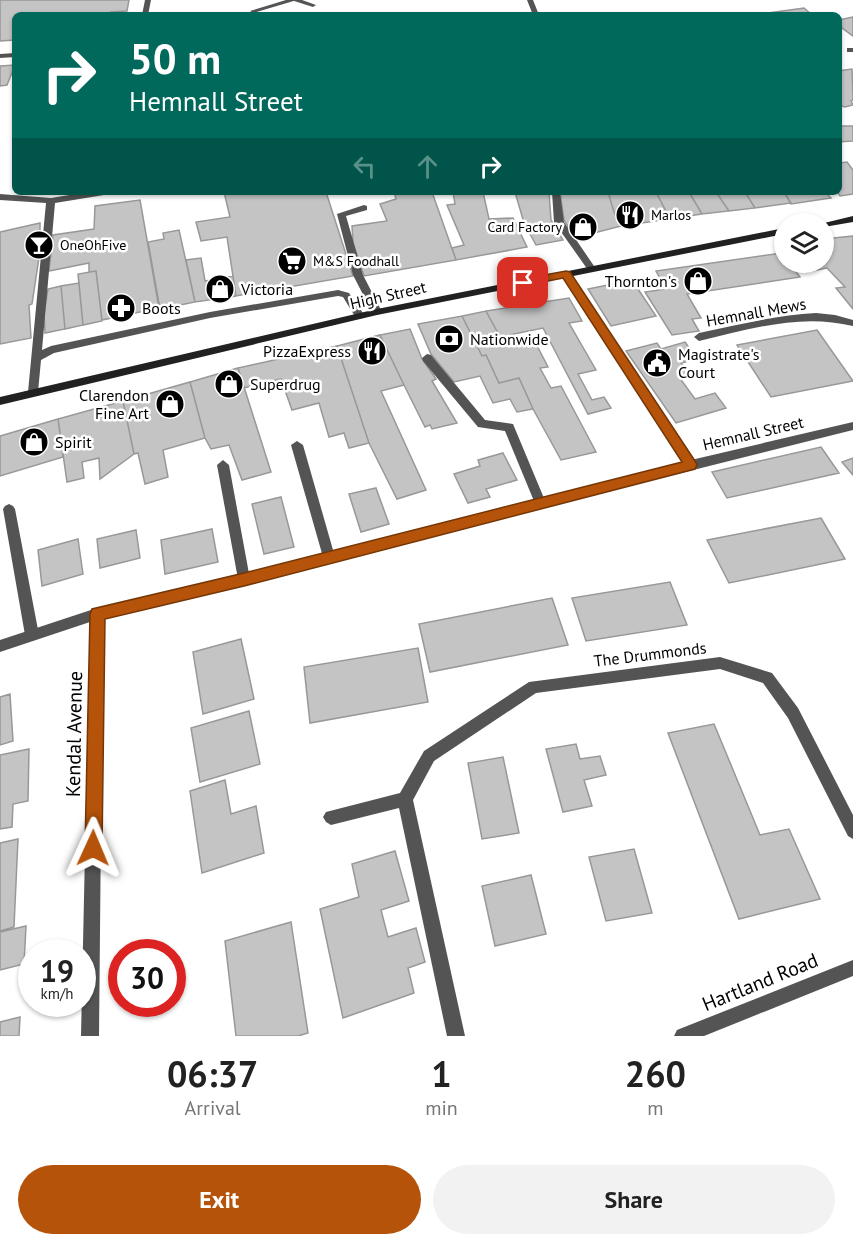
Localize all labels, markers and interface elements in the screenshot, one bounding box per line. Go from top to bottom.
text: 50 m [129,31,221,86]
icon: right [30,36,108,114]
text: Hemnall Street [129,84,303,118]
icon: left [348,150,381,183]
icon: ahead [411,150,444,183]
icon: right [474,150,507,183]
restaurant icon: Marlos [614,199,646,231]
place label: Marlos [651,206,691,224]
shop icon: Card Factory [567,211,599,243]
map controls [774,213,834,273]
button: layers [774,213,834,273]
place label: Card Factory [487,218,562,236]
bar icon: OneOhFive [23,229,55,261]
place label: OneOhFive [60,236,126,254]
supermarket icon: M&S Foodhall [276,245,308,277]
place label: M&S Foodhall [313,252,399,270]
pin [497,257,548,308]
shop icon: Thornton's [682,265,714,297]
icon: arrive [506,266,539,299]
place label: Thornton's [605,271,677,291]
shop icon: Victoria [204,273,236,305]
street label: High Street [348,276,429,313]
place label: Victoria [240,279,293,299]
pharmacy icon: Boots [105,292,137,324]
street label: Hemnall Mews [704,293,808,331]
place label: Boots [142,298,181,318]
bank icon: Nationwide [433,323,465,355]
place label: Nationwide [470,329,549,349]
restaurant icon: PizzaExpress [356,335,388,367]
place label: PizzaExpress [263,341,351,361]
place label: Magistrate's Court [678,344,760,382]
public building icon: Magistrate's Court [641,347,673,379]
shop icon: Superdrug [213,368,245,400]
place label: Superdrug [250,374,321,394]
place label: Clarendon Fine Art [79,385,150,423]
shop icon: Clarendon Fine Art [154,388,186,420]
street label: Hemnall Street [701,412,806,454]
shop icon: Spirit [18,426,50,458]
place label: Spirit [55,432,92,452]
street label: The Drummonds [593,637,708,671]
street label: Kendal Avenue [60,671,88,797]
position arrow [61,816,125,880]
speed limit sign: 30 [108,939,186,1017]
street label: Hartland Road [698,947,822,1017]
text: 19 [40,951,74,990]
text: km/h [41,984,73,1003]
text: 06:37 [167,1050,258,1097]
text: 1 [431,1050,452,1097]
text: 260 [625,1050,686,1097]
text: Arrival [185,1095,241,1121]
text: min [425,1095,458,1121]
text: m [647,1095,664,1121]
button: Exit [18,1165,421,1234]
button: Share [433,1165,835,1234]

